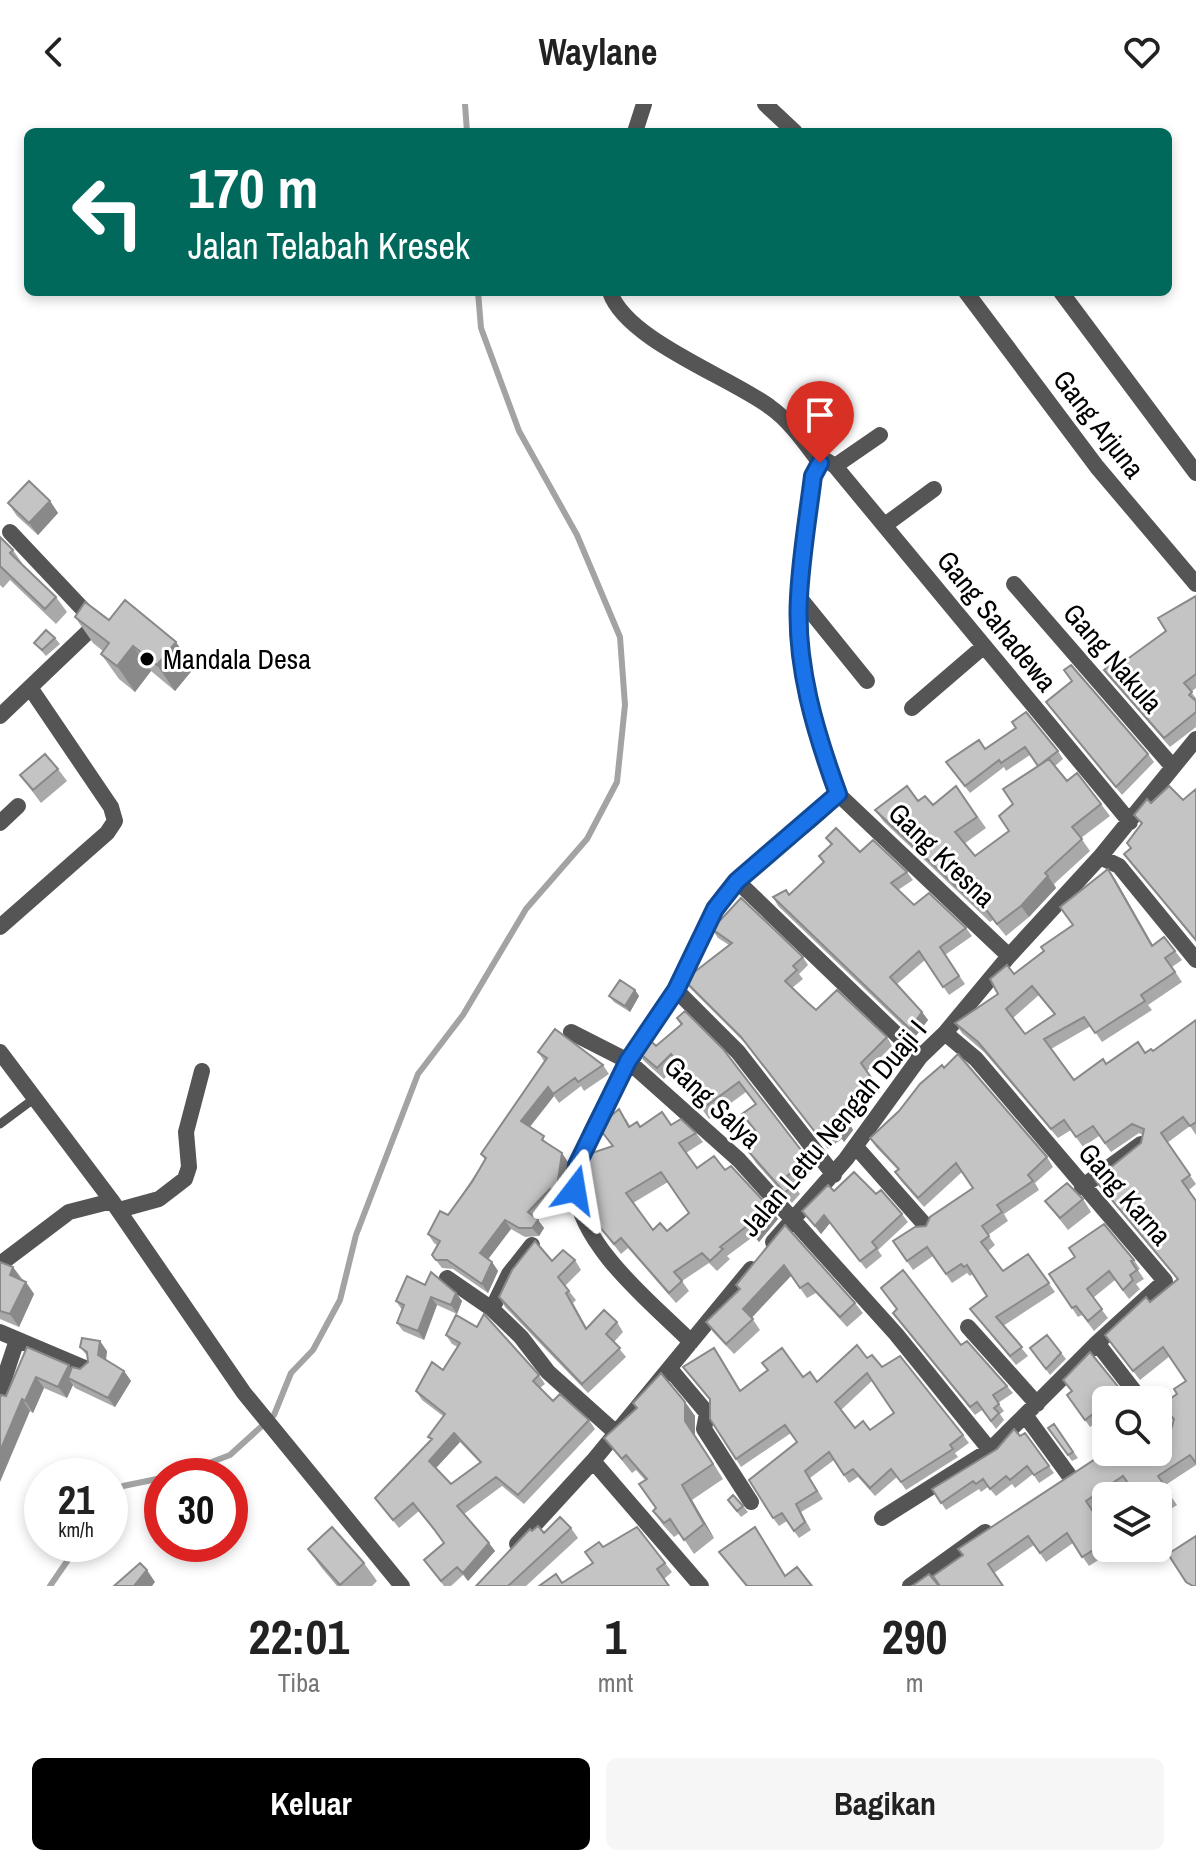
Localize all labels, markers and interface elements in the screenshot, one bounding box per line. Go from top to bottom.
text: Waylane [539,28,657,76]
icon: back [32,30,76,74]
icon: heart [1120,30,1164,74]
text: 170 m [188,150,318,225]
icon: left [56,160,160,264]
text: Jalan Telabah Kresek [188,222,470,270]
street label: Gang Arjuna [1045,362,1153,486]
pin [786,381,854,463]
icon: arrive [798,393,842,437]
street label: Gang Sahadewa [928,543,1066,700]
street label: Gang Nakula [1055,595,1171,721]
place label: Mandala Desa [163,640,311,678]
marker: Mandala Desa [138,650,156,668]
street label: Gang Kresna [880,794,1004,916]
street label: Jalan Lettu Nengah Duaji I [731,1012,935,1244]
street label: Gang Salya [656,1047,770,1157]
street label: Gang Karna [1070,1135,1180,1253]
position arrow [533,1148,617,1232]
map controls [1092,1386,1172,1562]
button: search [1092,1386,1172,1466]
speed limit sign: 30 [144,1458,248,1562]
text: 21 [58,1473,94,1526]
button: layers [1092,1482,1172,1562]
text: km/h [58,1516,94,1543]
text: 22:01 [249,1604,349,1669]
text: 1 [605,1604,626,1669]
text: 290 [882,1604,947,1669]
text: Tiba [278,1665,320,1700]
text: mnt [598,1665,633,1700]
text: m [906,1665,924,1700]
button: Keluar [32,1758,590,1850]
button: Bagikan [606,1758,1164,1850]

